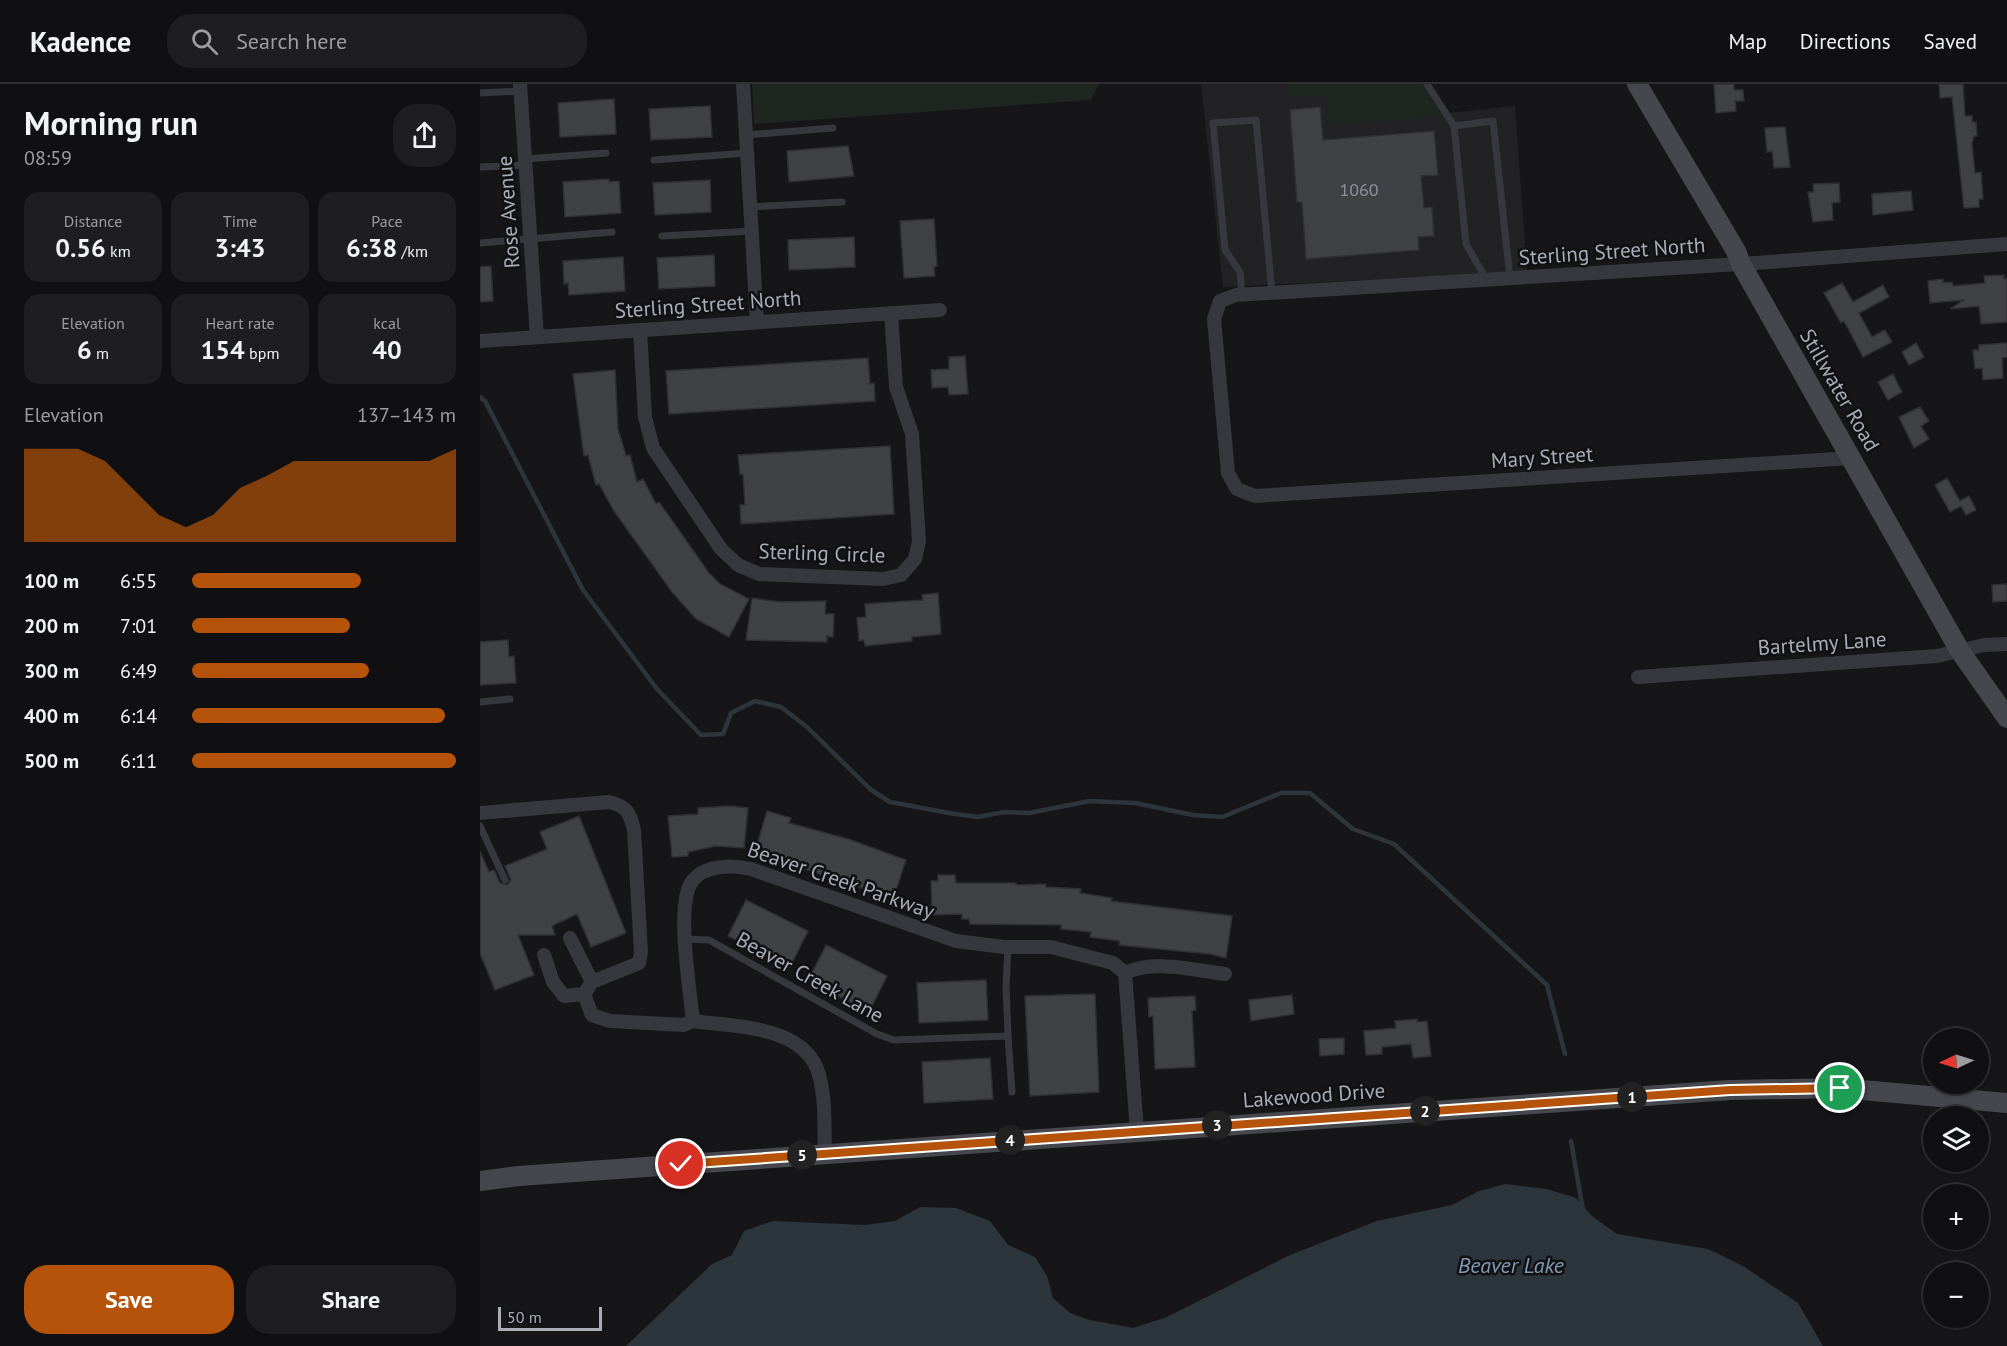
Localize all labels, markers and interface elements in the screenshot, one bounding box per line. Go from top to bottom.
search box [167,14,587,68]
text: Kadence [30,23,131,60]
icon: search [188,25,221,58]
text: Search here [236,27,347,55]
text: Map [1728,28,1767,55]
text: Directions [1800,28,1891,55]
text: Saved [1924,28,1977,55]
text: Morning run [24,101,198,144]
button: share [393,104,456,167]
text: 08:59 [24,145,72,171]
street label: Rose Avenue [491,155,525,269]
house number: 1060 [1339,178,1379,201]
text: Distance [64,211,122,231]
text: Time [223,211,257,231]
text: Pace [371,211,403,231]
text: 0.56 [55,231,106,264]
text: 3:43 [214,231,266,264]
text: 6:38 [346,231,397,264]
street label: Sterling Street North [1518,231,1706,271]
text: km [106,241,131,261]
text: /km [397,241,428,261]
street label: Sterling Street North [614,284,802,324]
text: Elevation [61,313,125,333]
text: Heart rate [205,313,275,333]
text: kcal [373,313,401,333]
street label: Stillwater Road [1794,324,1886,456]
text: 6 [77,333,92,366]
text: 154 [201,333,245,366]
text: 40 [372,333,402,366]
text: m [92,343,109,363]
text: bpm [245,343,279,363]
text: Elevation [24,402,104,428]
text: 137–143 m [357,402,456,428]
street label: Mary Street [1490,440,1594,474]
street label: Sterling Circle [758,537,886,569]
text: 100 m [24,568,79,594]
text: 6:55 [120,568,157,594]
text: 200 m [24,613,79,639]
text: 7:01 [120,613,157,639]
street label: Bartelmy Lane [1757,625,1887,661]
text: 300 m [24,658,79,684]
text: 6:49 [120,658,157,684]
text: 400 m [24,703,79,729]
text: 6:14 [120,703,157,729]
text: 500 m [24,748,79,774]
text: 6:11 [120,748,157,774]
street label: Beaver Creek Parkway [744,835,938,925]
street label: Beaver Creek Lane [731,925,889,1029]
north arrow [1923,1028,1989,1094]
map controls [1923,1028,1989,1328]
pin [1814,1062,1865,1113]
icon: arrive [1823,1071,1856,1104]
street label: Lakewood Drive [1242,1077,1386,1113]
pin: 1 [1617,1082,1647,1112]
text: 1 [1627,1087,1637,1107]
pin: 2 [1410,1096,1440,1126]
text: 2 [1420,1101,1430,1121]
button: layers [1923,1106,1989,1172]
pin: 3 [1202,1110,1232,1140]
text: 3 [1212,1115,1222,1135]
pin: 4 [995,1125,1025,1155]
text: 4 [1005,1130,1015,1150]
pin [655,1138,706,1189]
pin: 5 [787,1140,817,1170]
text: 5 [797,1145,807,1165]
icon: check [664,1147,697,1180]
button: + [1923,1184,1989,1250]
water label: Beaver Lake [1458,1251,1565,1279]
button: − [1923,1262,1989,1328]
button: Save [24,1265,234,1334]
button: Share [246,1265,456,1334]
scale bar [498,1304,602,1332]
text: 50 m [507,1307,542,1327]

